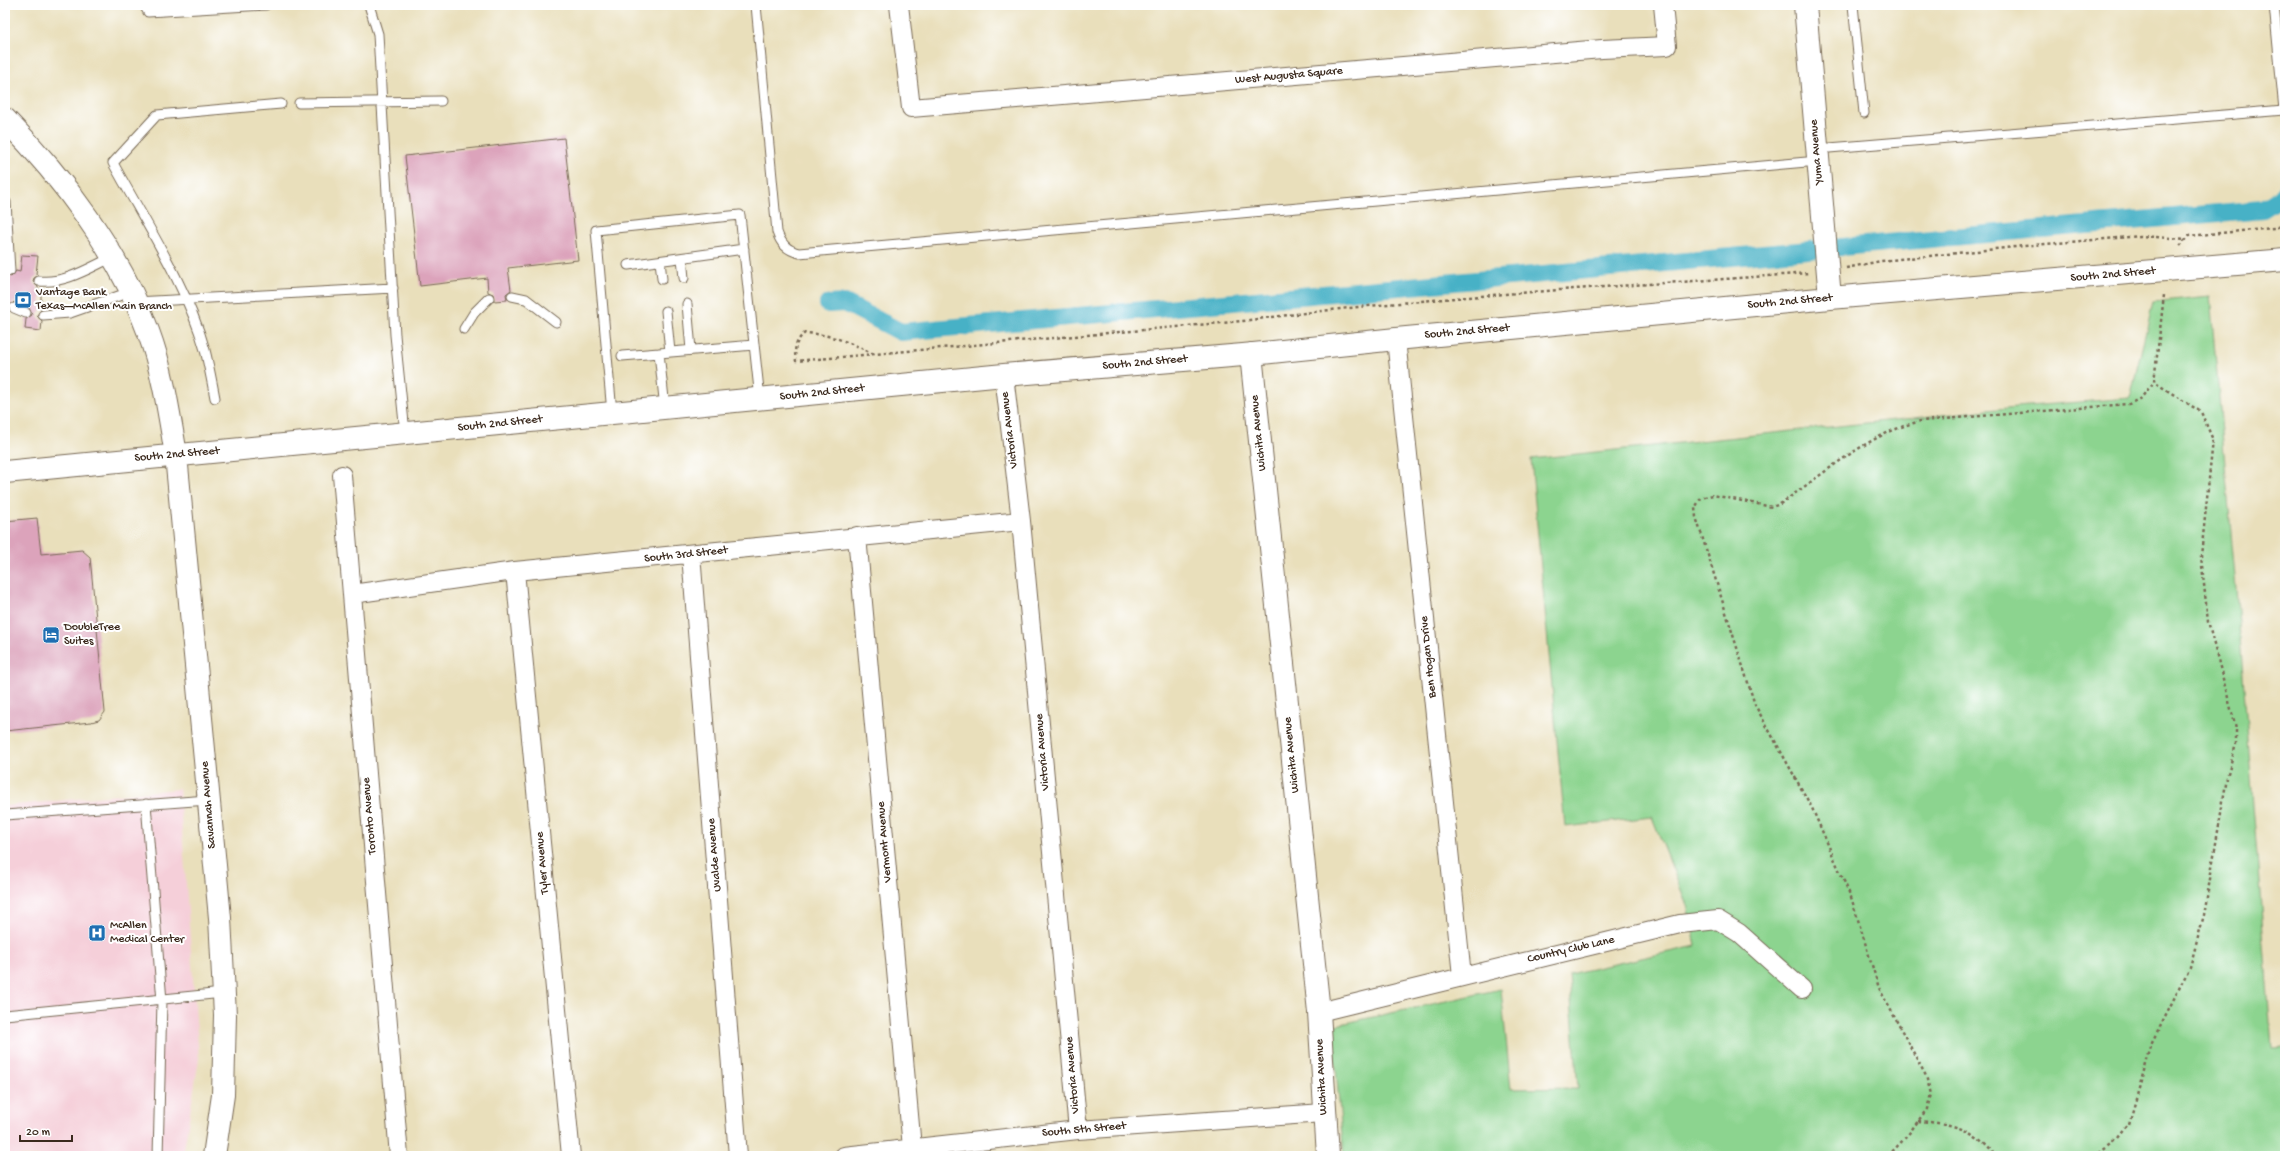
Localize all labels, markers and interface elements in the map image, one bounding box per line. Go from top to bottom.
street label: West Augusta Square [1235,64,1344,88]
street label: Yuma Avenue [1807,118,1827,186]
street label: South 2nd Street [2070,264,2157,286]
place label: Vantage Bank Texas—McAllen Main Branch [35,286,173,314]
bank icon: Vantage Bank Texas—McAllen Main Branch [13,290,33,310]
street label: South 2nd Street [1747,291,1834,313]
street label: South 2nd Street [1424,321,1511,343]
street label: South 2nd Street [1102,352,1189,374]
street label: South 2nd Street [779,381,866,404]
street label: Victoria Avenue [998,390,1022,470]
street label: Wichita Avenue [1248,393,1270,472]
street label: South 2nd Street [457,412,544,435]
street label: South 2nd Street [134,444,221,466]
street label: South 3rd Street [644,544,730,566]
street label: Ben Hogan Drive [1418,615,1440,700]
place label: DoubleTree Suites [63,621,121,649]
hotel icon: DoubleTree Suites [41,625,61,645]
street label: Victoria Avenue [1033,712,1053,792]
street label: Wichita Avenue [1281,715,1303,794]
street label: Savannah Avenue [198,760,220,849]
street label: Toronto Avenue [360,776,380,856]
street label: Vermont Avenue [874,800,896,884]
street label: Uvalde Avenue [705,817,725,892]
street label: Tyler Avenue [533,830,553,896]
place label: McAllen Medical Center [110,919,186,947]
hospital icon: McAllen Medical Center [87,923,107,943]
street label: Country Club Lane [1526,933,1617,967]
street label: Victoria Avenue [1063,1035,1083,1115]
street label: Wichita Avenue [1313,1038,1331,1116]
scale bar [20,1117,72,1143]
street label: South 5th Street [1041,1119,1128,1141]
text: 20 m [26,1126,51,1140]

